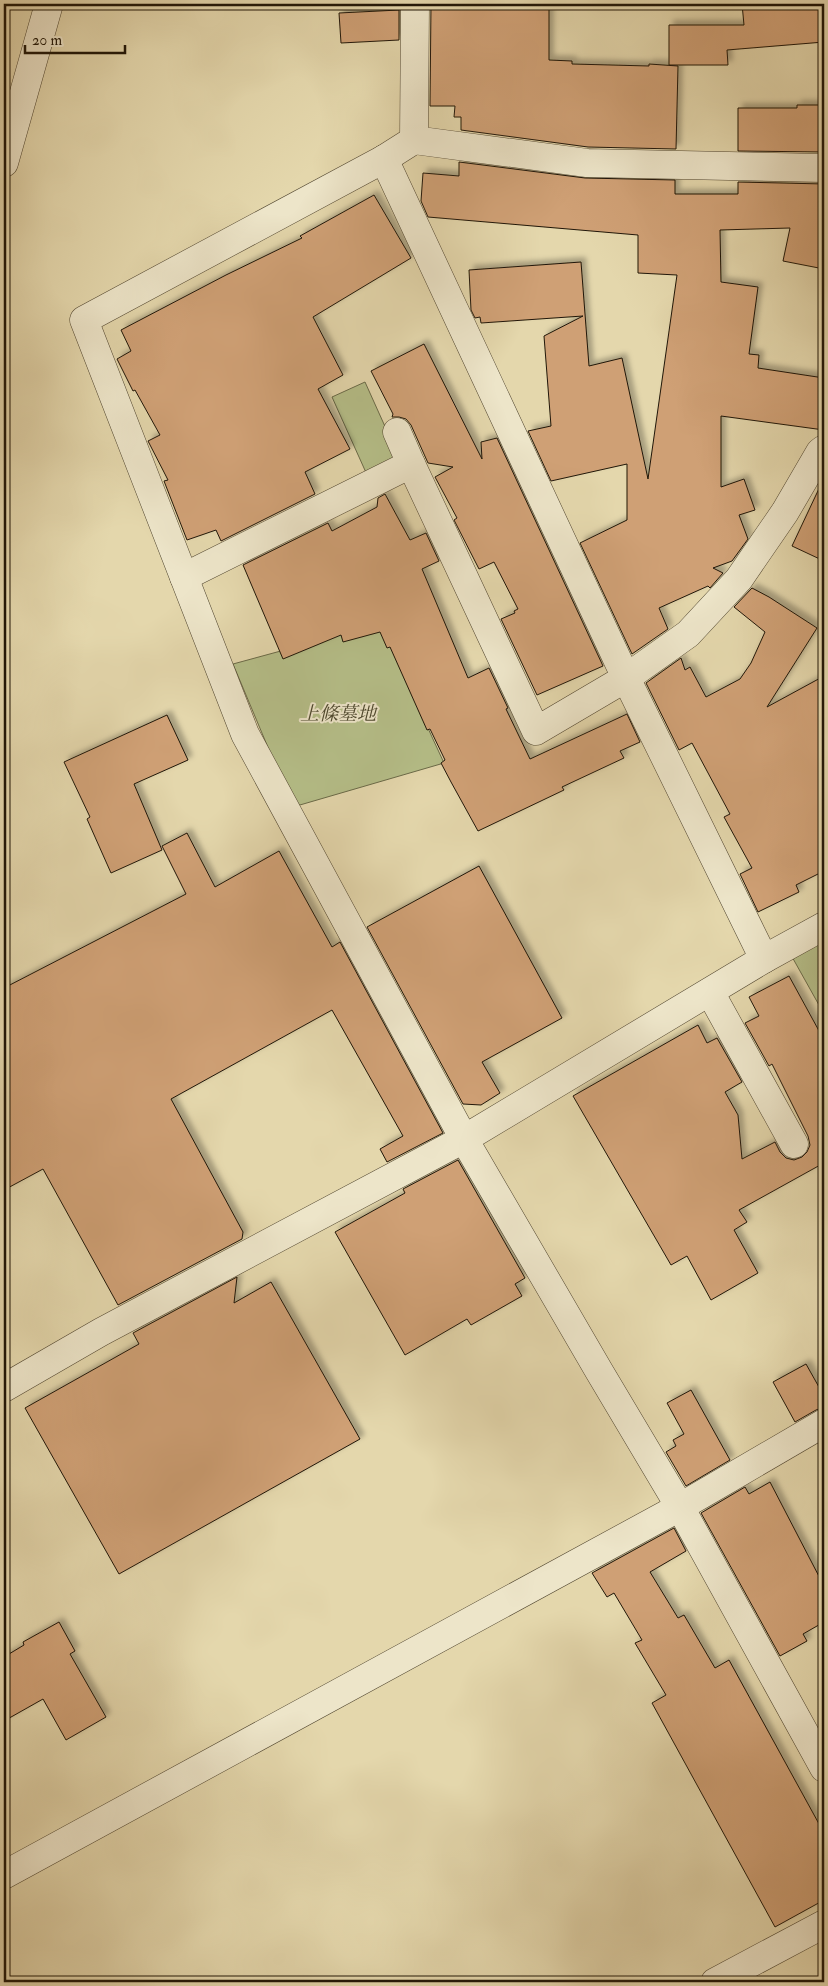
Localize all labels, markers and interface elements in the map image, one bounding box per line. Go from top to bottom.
scale bar [25,22,125,54]
text: 20 m [32,31,62,50]
park label: 上條墓地 [300,702,378,726]

